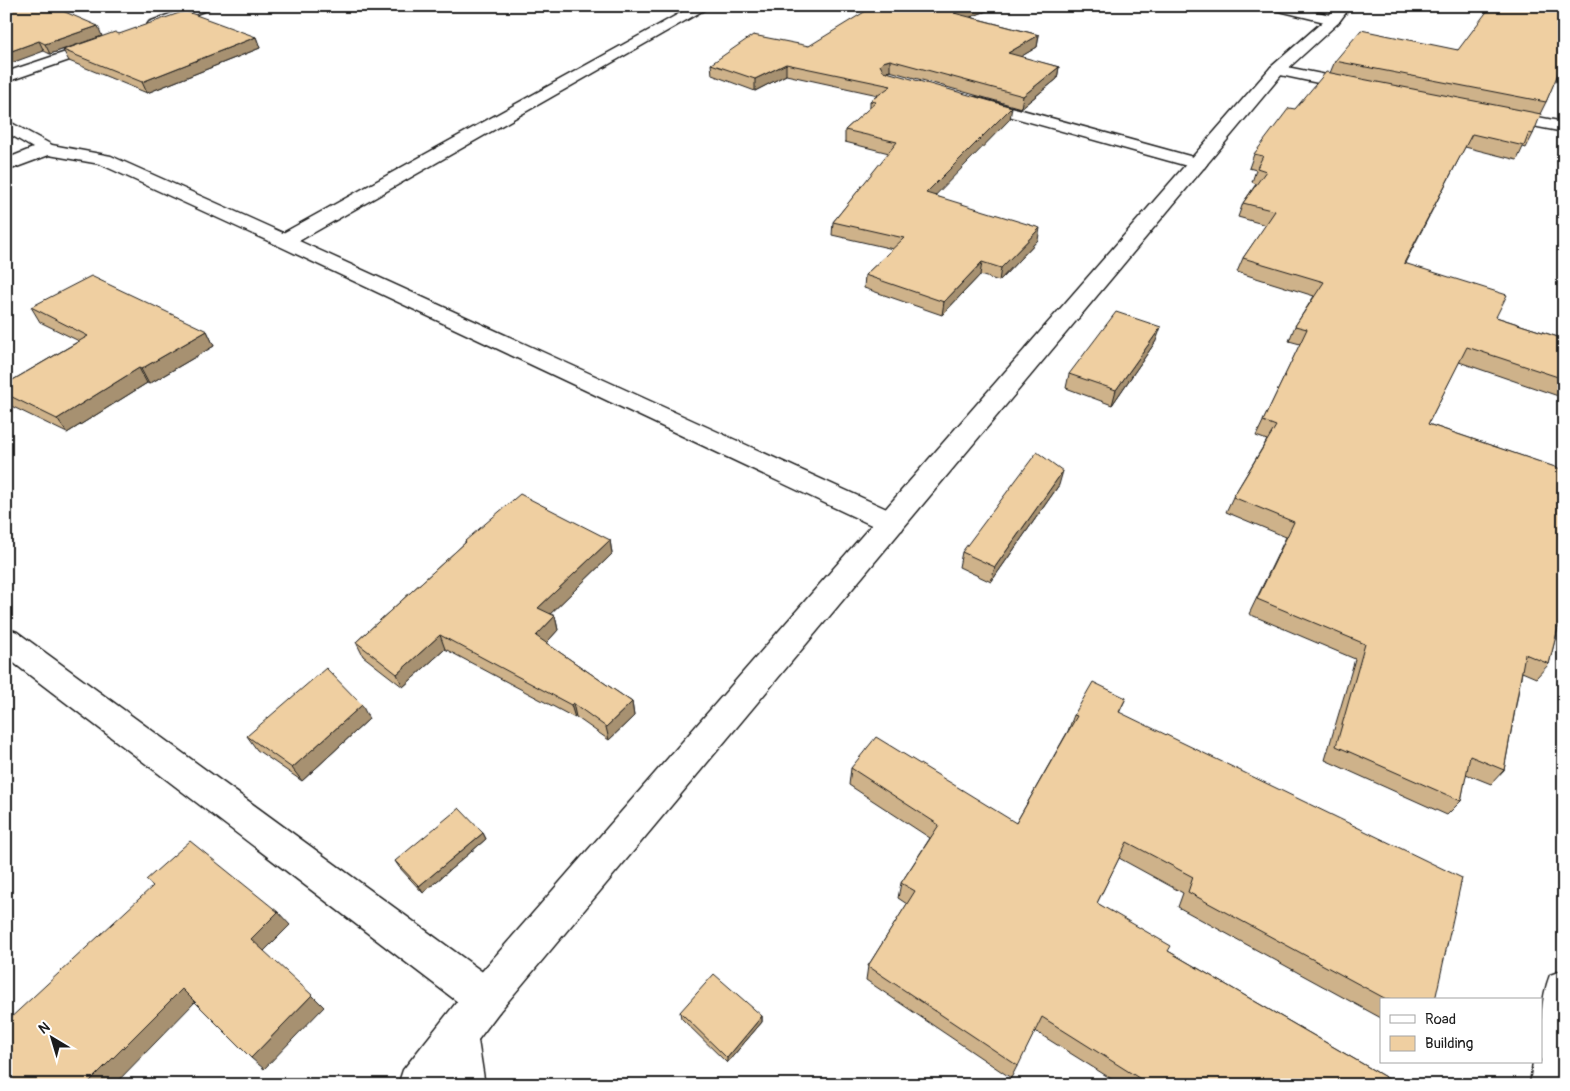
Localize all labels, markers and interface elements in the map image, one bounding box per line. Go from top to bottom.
legend [1380,998,1542,1064]
text: Road [1425,1010,1456,1029]
north arrow [28,1014,78,1064]
text: N [35,1019,53,1038]
text: Building [1425,1034,1473,1053]

